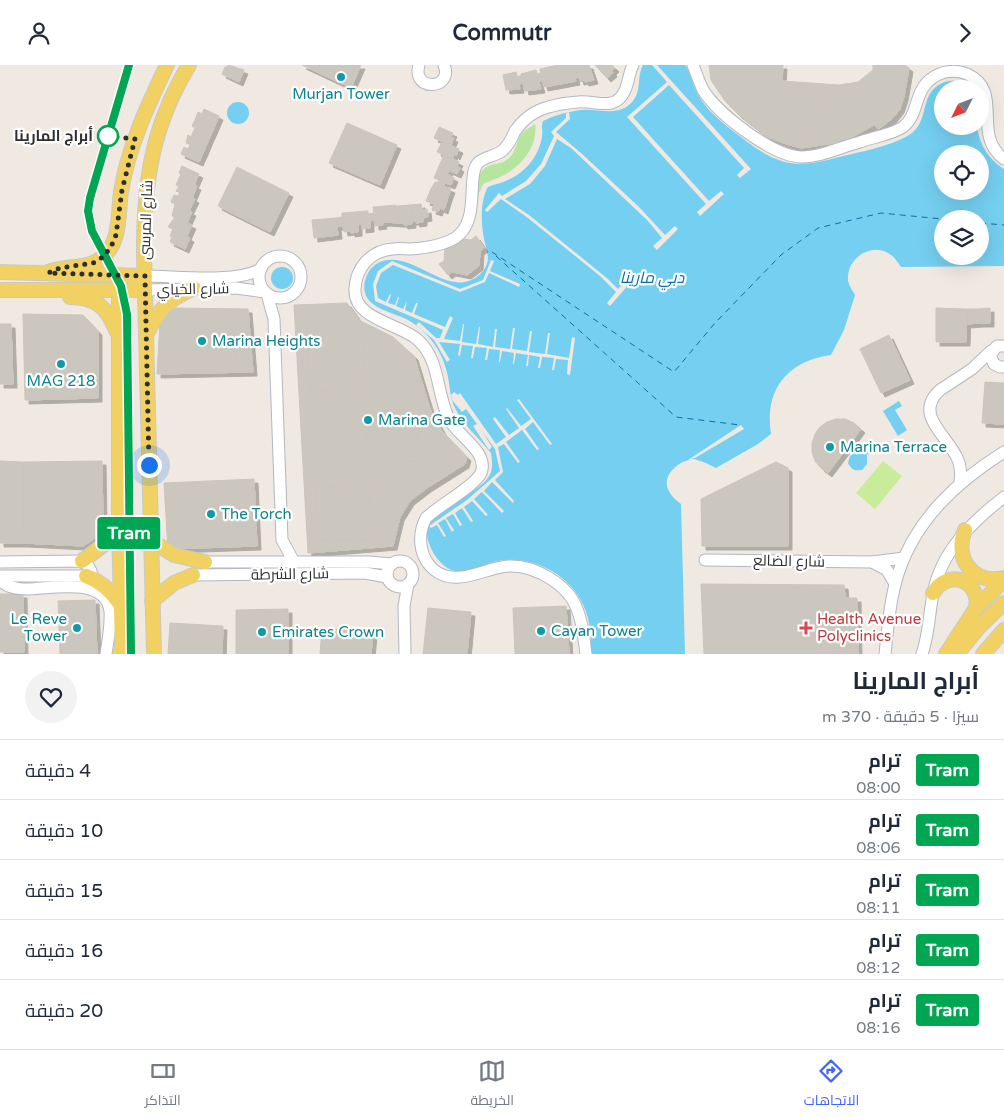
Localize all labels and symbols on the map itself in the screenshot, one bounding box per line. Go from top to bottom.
marker: Murjan Tower [335,71,347,83]
north arrow [934,80,989,135]
place label: Murjan Tower [292,85,390,103]
marker: أبراج المارينا [97,125,119,147]
place label: أبراج المارينا [14,126,93,146]
street label: شارع المرسى [136,180,158,260]
water label: دبي مارينا [620,268,686,290]
street label: شارع الخياي [157,279,229,302]
place label: Marina Heights [212,332,321,350]
marker: Marina Heights [196,335,208,347]
marker: MAG 218 [55,358,67,370]
place label: MAG 218 [27,372,96,390]
place label: Marina Gate [378,411,466,429]
marker: Marina Gate [362,414,374,426]
place label: Marina Terrace [840,438,947,456]
marker: Marina Terrace [824,441,836,453]
your location [137,453,162,478]
place label: The Torch [221,505,292,523]
marker: The Torch [205,508,217,520]
line badge: Tram [94,517,164,549]
street label: شارع الضالع [753,551,825,573]
street label: شارع الشرطة [251,564,329,586]
place label: Le Reve Tower [11,610,67,645]
place label: Health Avenue Polyclinics [817,610,921,645]
marker: Health Avenue Polyclinics [799,621,813,635]
marker: Le Reve Tower [71,622,83,634]
place label: Cayan Tower [551,622,643,640]
place label: Emirates Crown [272,623,384,641]
marker: Cayan Tower [535,625,547,637]
marker: Emirates Crown [256,626,268,638]

